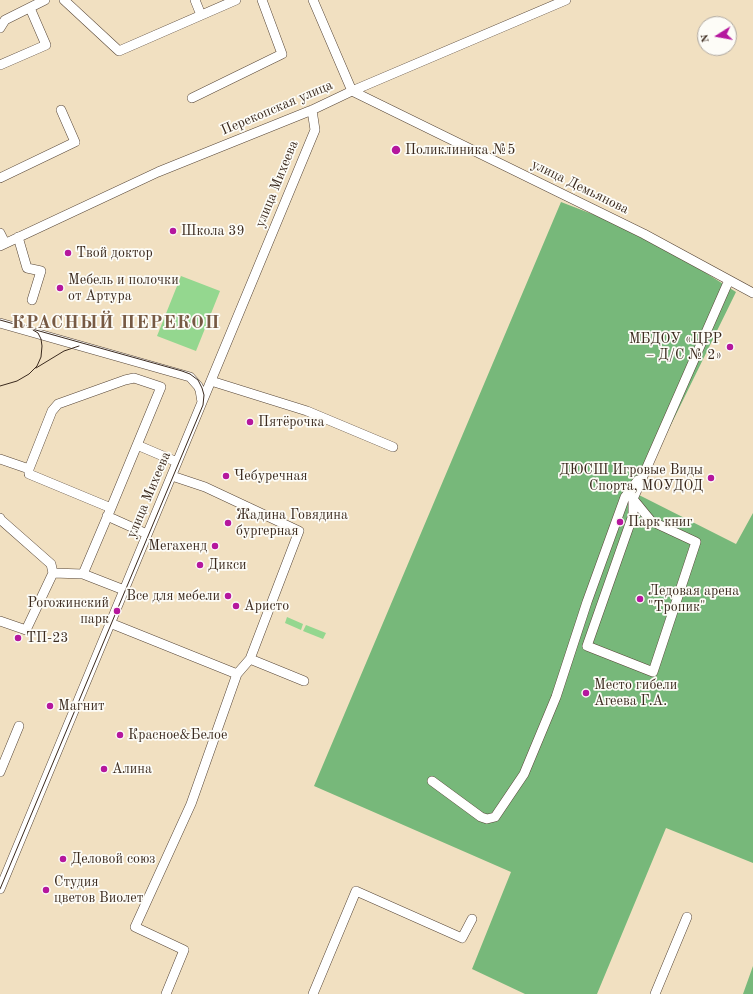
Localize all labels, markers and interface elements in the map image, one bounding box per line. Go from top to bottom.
north arrow [697,16,737,56]
text: N [700,33,712,43]
street label: Перекопская улица [219,77,335,139]
street label: улица Михеева [252,138,302,230]
place label: Поликлиника №5 [405,142,515,158]
marker: Поликлиника №5 [390,144,402,156]
street label: улица Демьянова [528,156,632,218]
place label: Школа 39 [181,223,245,239]
marker: Школа 39 [168,226,178,236]
place label: Твой доктор [76,245,153,261]
marker: Твой доктор [63,248,73,258]
place label: Мебель и полочки от Артура [68,272,179,304]
marker: Мебель и полочки от Артура [55,283,65,293]
district label: КРАСНЫЙ ПЕРЕКОП [12,312,220,334]
place label: МБДОУ «ЦРР – Д/С № 2» [629,331,722,364]
marker: МБДОУ «ЦРР – Д/С № 2» [725,342,735,352]
place label: Пятёрочка [258,414,324,430]
marker: Пятёрочка [245,417,255,427]
street label: улица Михеева [123,449,175,541]
place label: ДЮСШ Игровые Виды Спорта, МОУДОД [559,462,703,494]
place label: Чебуречная [234,468,308,484]
marker: Чебуречная [221,471,231,481]
marker: ДЮСШ Игровые Виды Спорта, МОУДОД [706,473,716,483]
place label: Жадина Говядина бургерная [236,507,348,540]
place label: Парк книг [628,514,692,530]
marker: Парк книг [615,517,625,527]
marker: Жадина Говядина бургерная [223,518,233,528]
place label: Мегахенд [148,538,207,554]
marker: Мегахенд [210,541,220,551]
place label: Дикси [208,557,247,573]
marker: Дикси [195,560,205,570]
place label: Ледовая арена "Тропик" [648,583,739,616]
place label: Все для мебели [126,588,220,604]
marker: Все для мебели [223,591,233,601]
marker: Ледовая арена "Тропик" [635,594,645,604]
place label: Рогожинский парк [28,595,109,628]
place label: Аристо [244,598,289,614]
marker: Аристо [231,601,241,611]
marker: Рогожинский парк [112,606,122,616]
place label: ТП-23 [26,630,68,646]
marker: ТП-23 [13,633,23,643]
place label: Место гибели Агеева Г.А. [594,677,677,710]
marker: Место гибели Агеева Г.А. [581,688,591,698]
place label: Магнит [58,698,105,714]
marker: Магнит [45,701,55,711]
place label: Красное&Белое [128,727,227,743]
marker: Красное&Белое [115,730,125,740]
place label: Алина [112,761,152,777]
marker: Алина [99,764,109,774]
place label: Деловой союз [71,851,155,867]
marker: Деловой союз [58,854,68,864]
place label: Студия цветов Виолет [54,874,143,906]
marker: Студия цветов Виолет [41,885,51,895]

